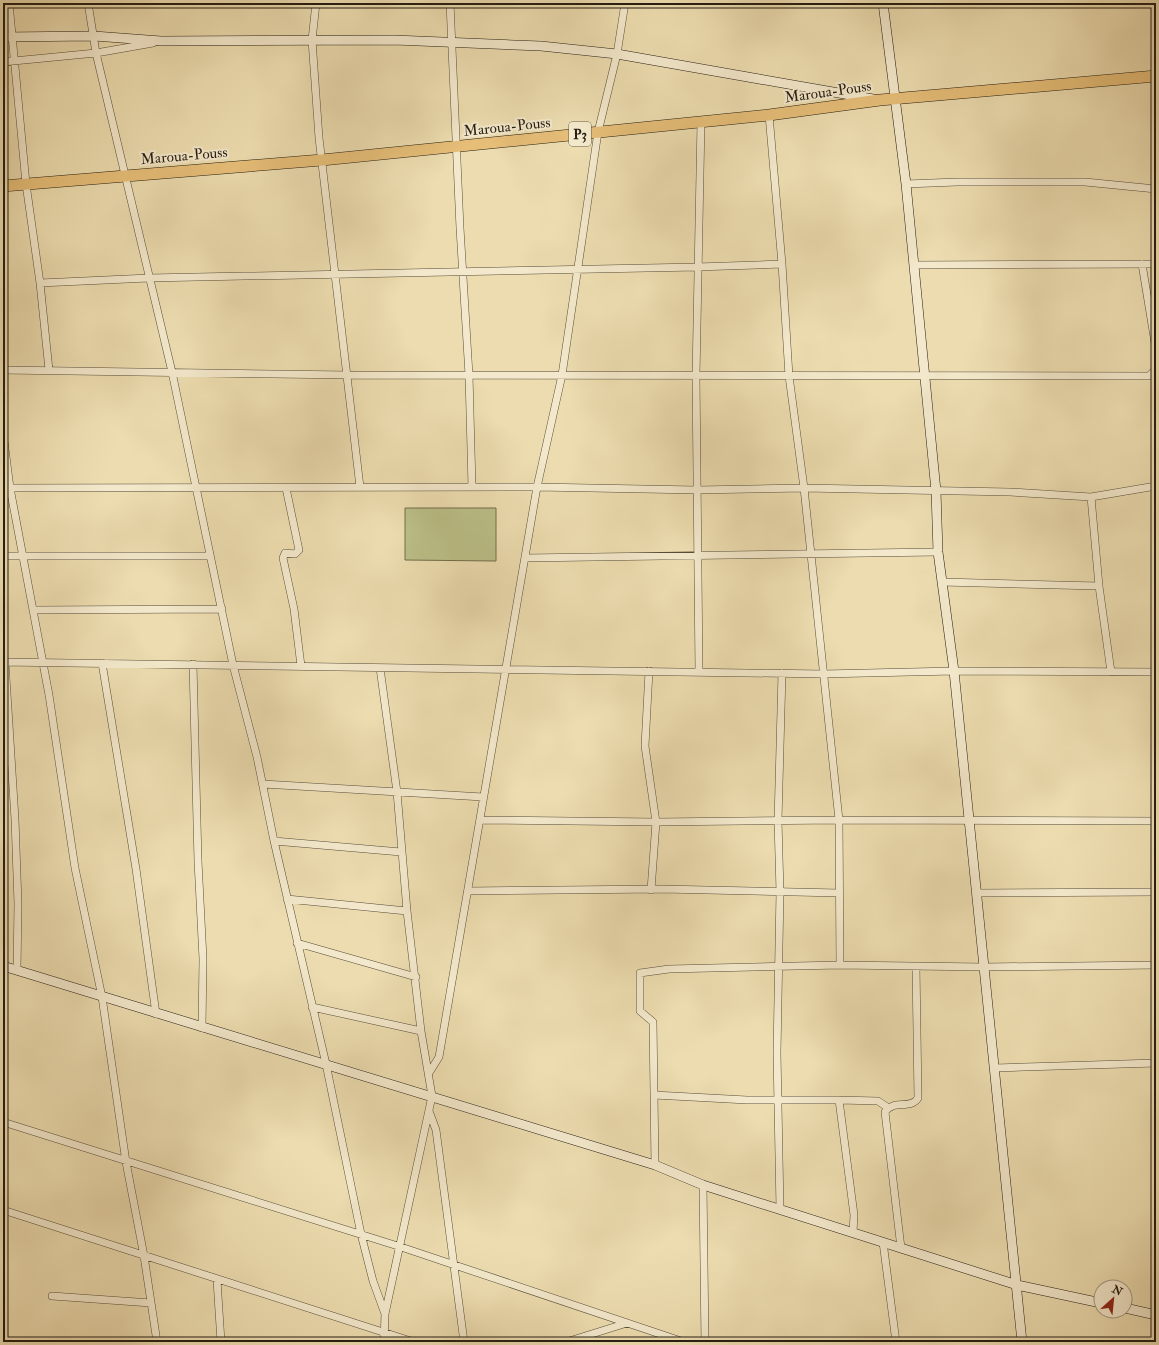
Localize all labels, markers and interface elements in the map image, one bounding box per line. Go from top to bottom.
street label: Maroua-Pouss [783,77,873,107]
street label: Maroua-Pouss [463,113,551,141]
road number: P3 [569,122,591,146]
street label: Maroua-Pouss [140,143,228,169]
north arrow [1093,1279,1133,1319]
text: N [1109,1282,1126,1299]

